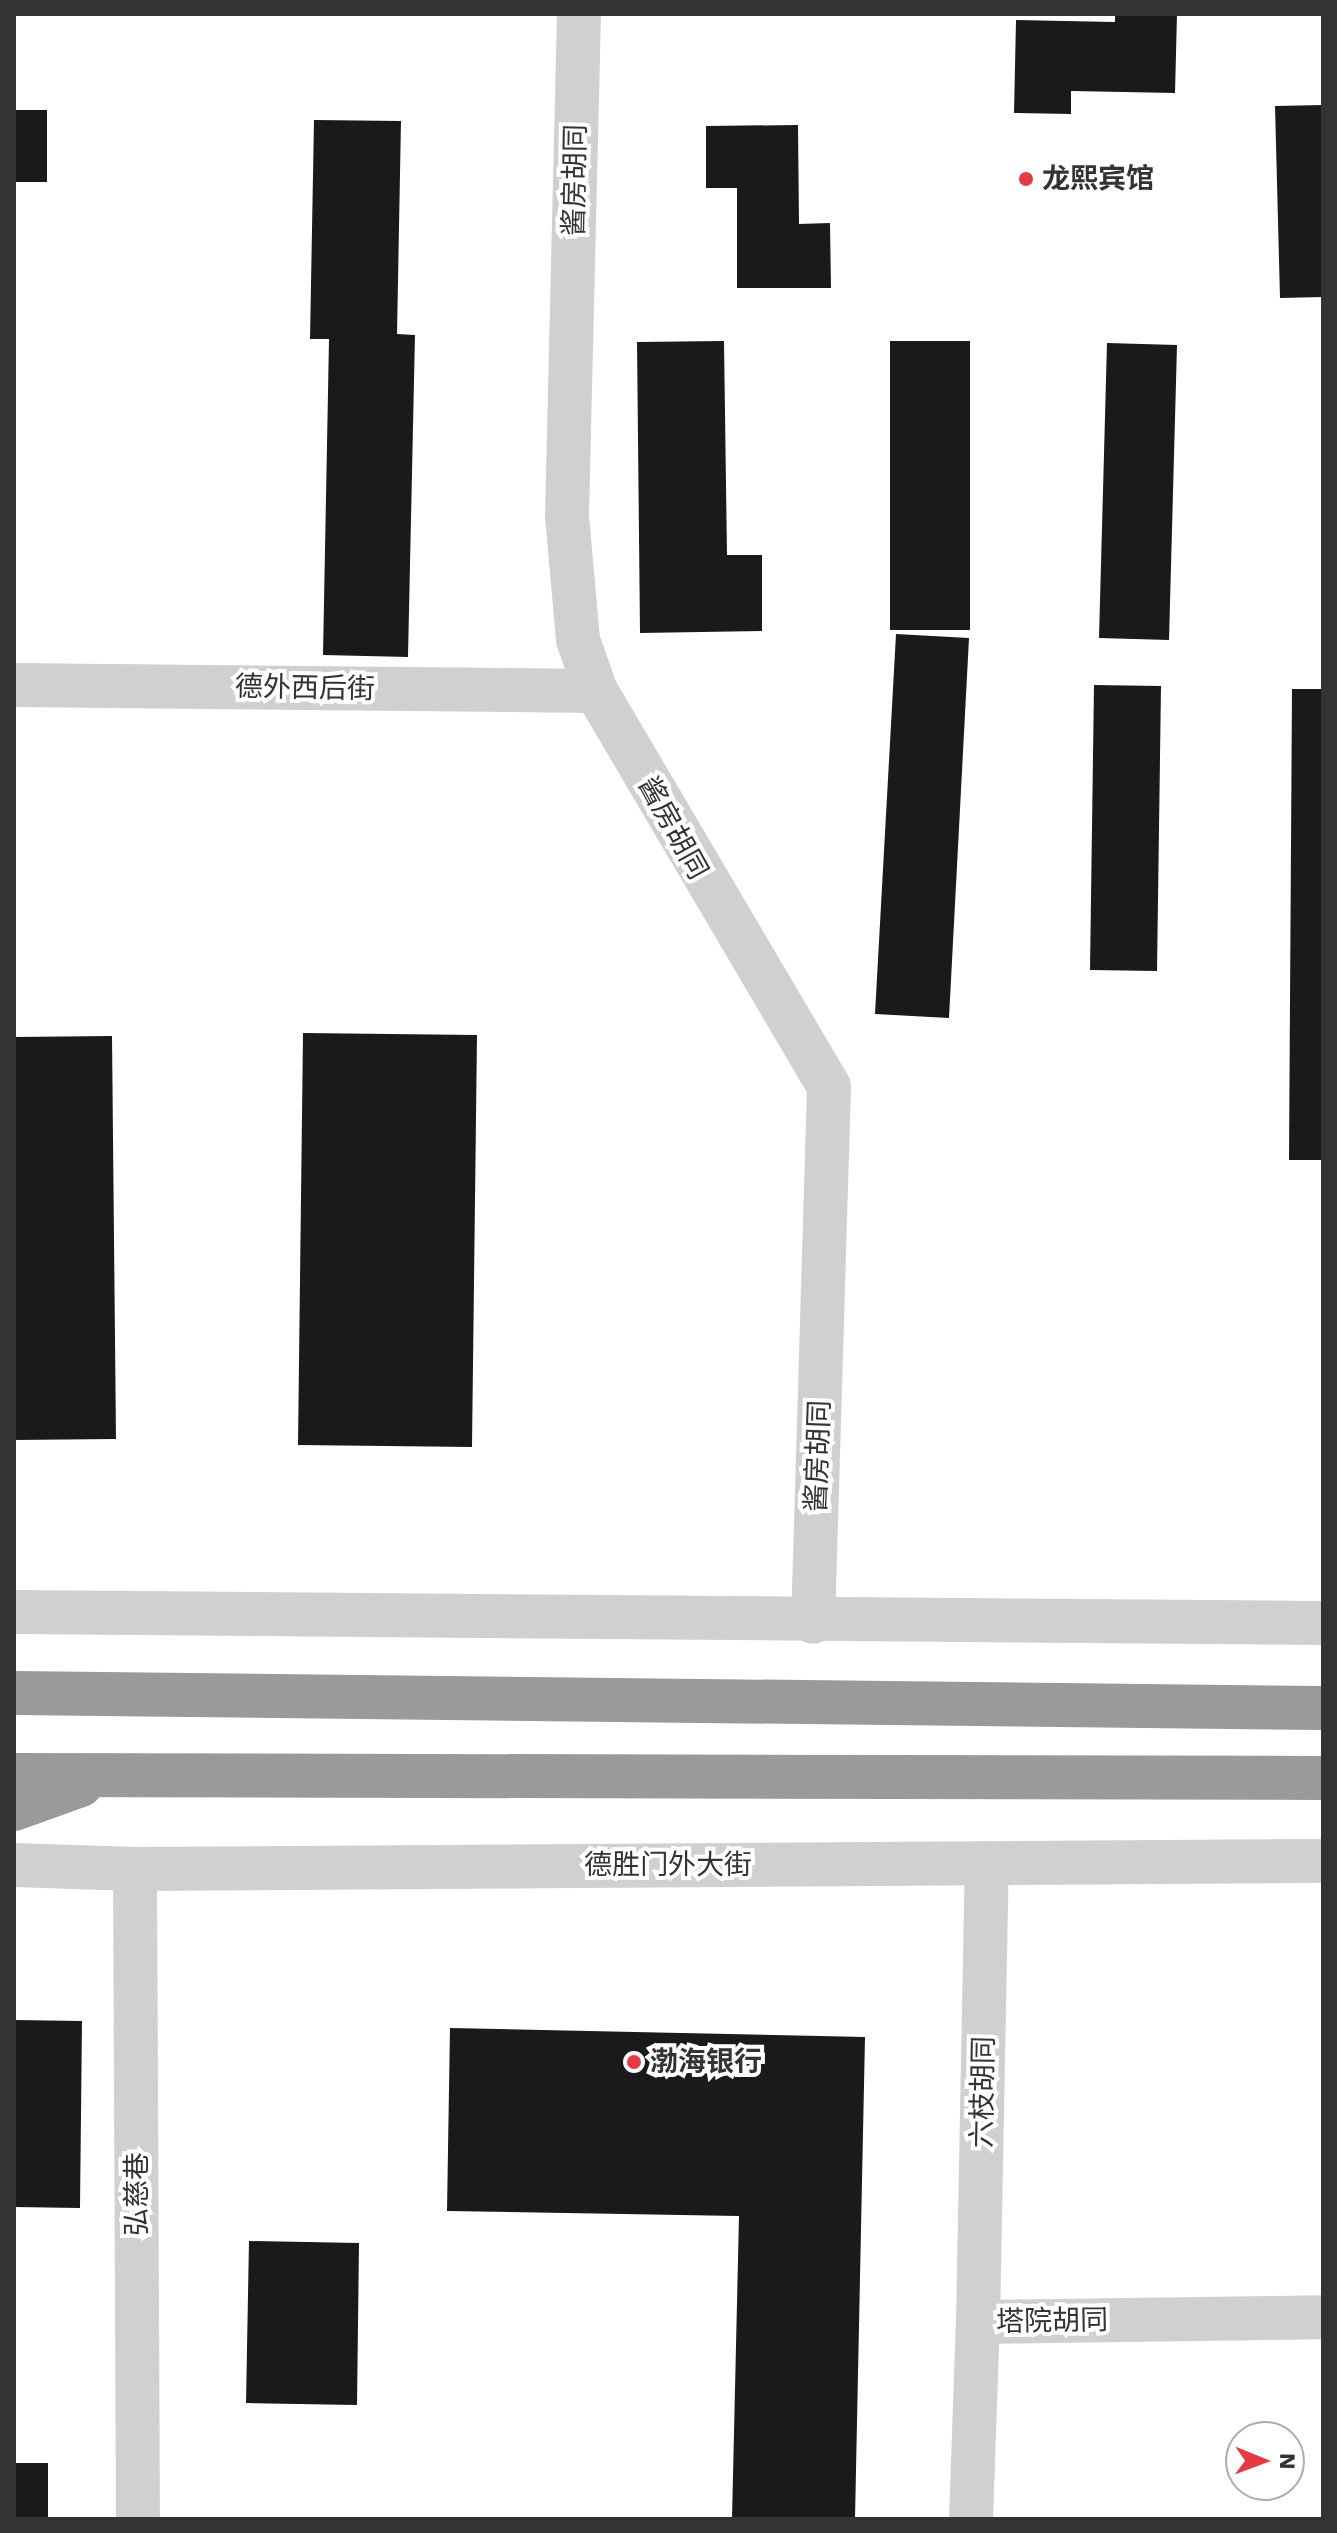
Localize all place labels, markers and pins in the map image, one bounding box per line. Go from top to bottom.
place label: 龙熙宾馆 [1042,162,1154,196]
marker: 龙熙宾馆 [1017,170,1035,188]
place label: 渤海银行 [650,2045,762,2079]
marker: 渤海银行 [625,2053,643,2071]

